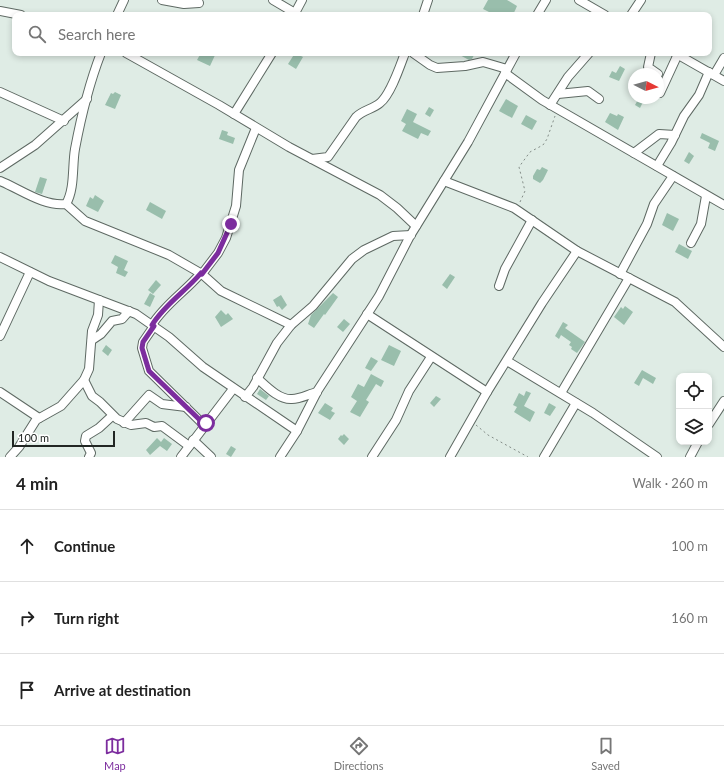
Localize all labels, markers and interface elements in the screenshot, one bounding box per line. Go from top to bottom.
search box [12,12,712,56]
icon: search [26,23,48,45]
text: Search here [58,25,135,43]
north arrow [628,68,664,104]
route end [222,215,240,233]
map controls [676,373,712,445]
button: locate [676,373,712,409]
button: layers [676,409,712,445]
route start [197,414,215,432]
scale bar [12,429,115,448]
text: 100 m [18,431,49,444]
text: 4 min [16,473,58,494]
text: Walk · 260 m [632,475,708,491]
icon: ahead [16,535,38,557]
text: Continue [54,537,115,555]
text: 100 m [671,538,708,554]
icon: right [16,607,38,629]
text: Turn right [54,609,119,627]
text: 160 m [671,610,708,626]
icon: arrive [16,679,38,701]
text: Arrive at destination [54,681,191,699]
tab: Map [104,735,126,772]
tab: Directions [334,735,383,772]
tab: Saved [591,735,620,772]

